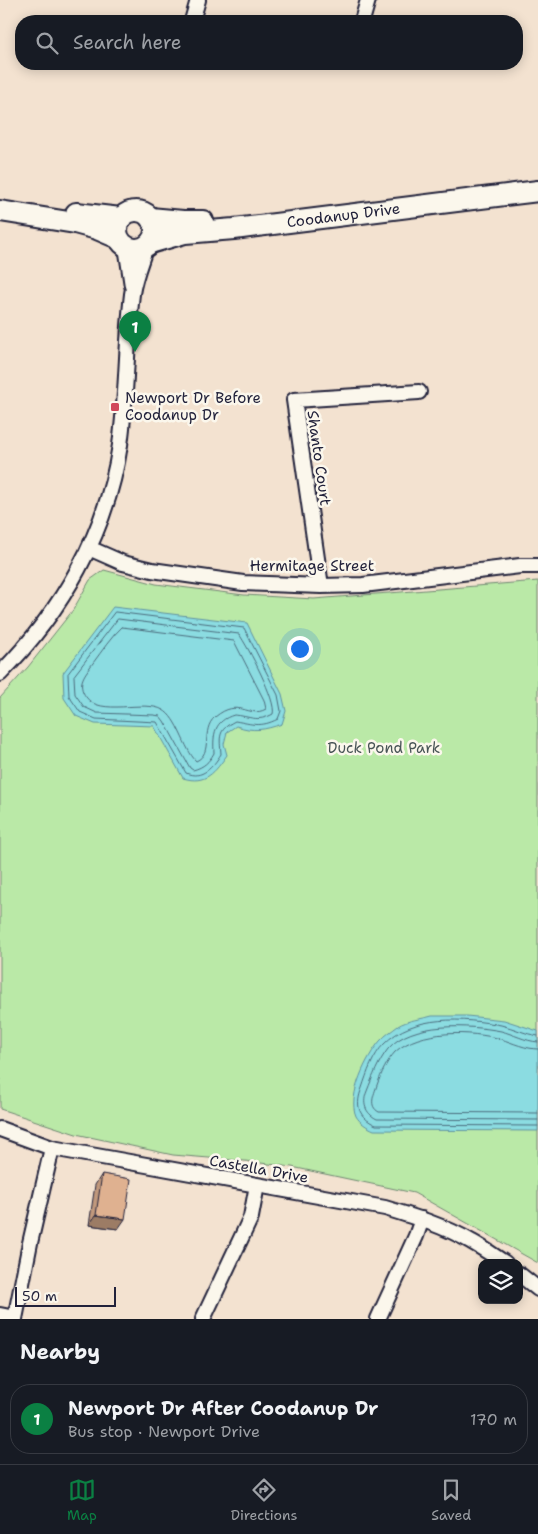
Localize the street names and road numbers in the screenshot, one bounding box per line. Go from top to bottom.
street label: Coodanup Drive [286,198,401,232]
street label: Shanto Court [302,409,336,507]
street label: Hermitage Street [250,556,374,576]
street label: Castella Drive [208,1150,310,1188]

